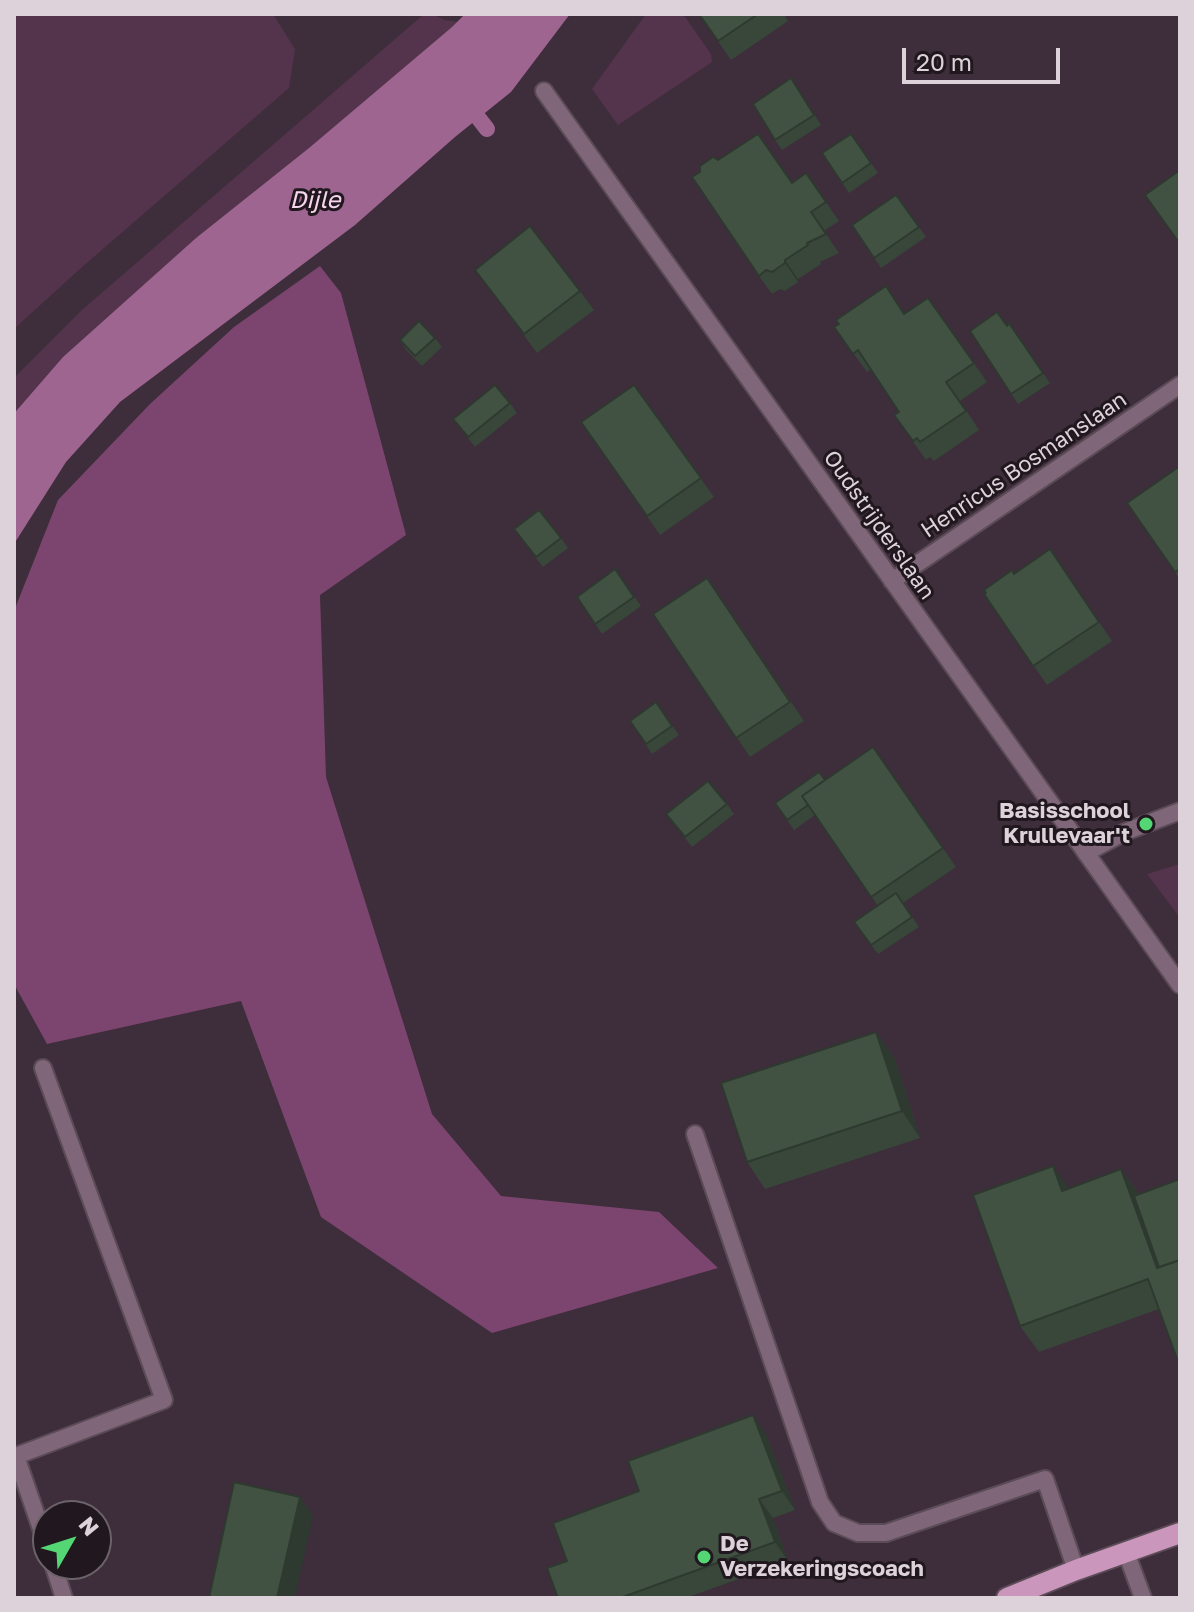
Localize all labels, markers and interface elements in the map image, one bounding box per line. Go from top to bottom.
scale bar [906,32,1064,82]
text: 20 m [916,47,972,76]
water label: Dijle [289,186,341,214]
street label: Henricus Bosmanslaan [916,386,1132,544]
street label: Oudstrijderslaan [818,445,940,605]
place label: Basisschool Krullevaar't [999,798,1130,850]
marker: Basisschool Krullevaar't [1137,815,1155,833]
north arrow [32,1500,112,1580]
text: N [74,1511,105,1541]
place label: De Verzekeringscoach [720,1531,924,1582]
marker: De Verzekeringscoach [695,1548,713,1566]

